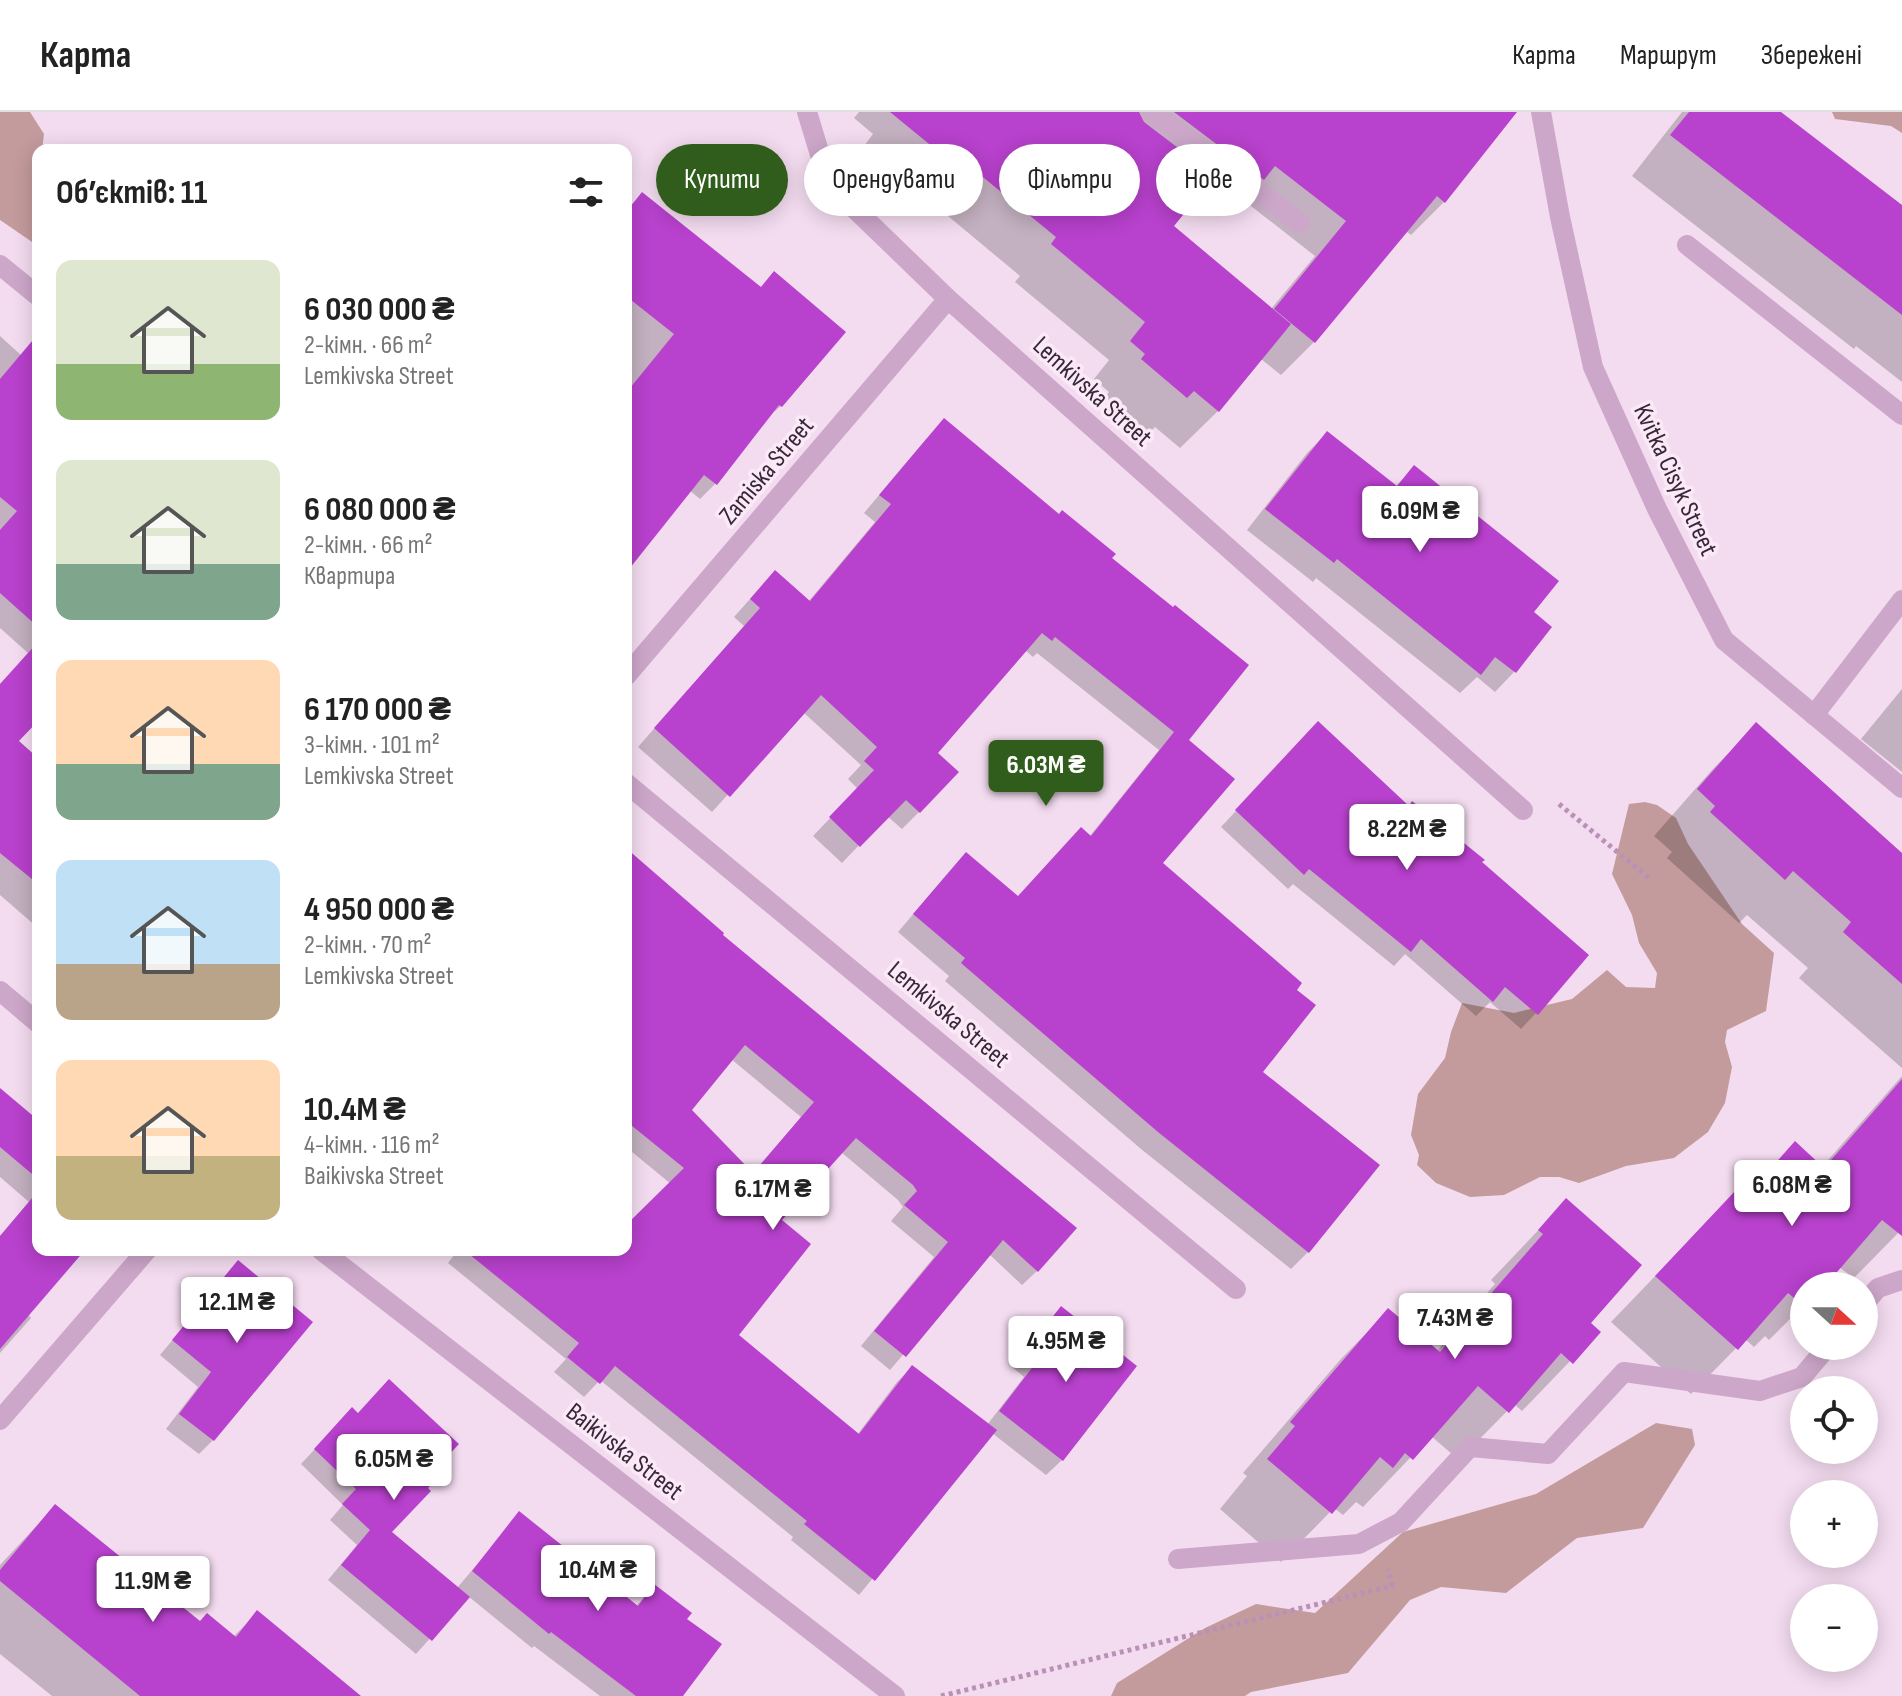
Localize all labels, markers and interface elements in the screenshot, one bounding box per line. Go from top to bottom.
text: Карта [40,33,131,78]
text: Карта [1512,39,1576,72]
text: Маршрут [1620,39,1717,72]
text: Збережені [1761,39,1862,72]
chip: Купити [656,144,788,216]
chip: Орендувати [804,144,983,216]
chip: Фільтри [999,144,1140,216]
chip: Нове [1156,144,1261,216]
icon: filters [564,170,608,214]
text: Об’єктів: 11 [56,172,207,213]
text: 6 030 000 ₴ [304,289,455,330]
icon: home [120,292,216,388]
text: 2-кімн. · 66 m² [304,330,433,361]
street label: Lemkivska Street [1026,330,1158,454]
text: Lemkivska Street [304,361,454,392]
street label: Kvitka Cisyk Street [1626,399,1724,561]
street label: Zamiska Street [713,411,821,531]
pin: 6.09M ₴ [1346,486,1494,554]
text: 6 080 000 ₴ [304,489,456,530]
icon: home [120,492,216,588]
text: 6.09M ₴ [1380,496,1460,527]
text: 2-кімн. · 66 m² [304,530,433,561]
text: Квартира [304,561,395,592]
text: 6 170 000 ₴ [304,689,451,730]
icon: home [120,692,216,788]
text: 3-кімн. · 101 m² [304,730,440,761]
pin: 6.03M ₴ [972,740,1120,808]
text: 6.03M ₴ [1006,750,1086,781]
text: Lemkivska Street [304,761,454,792]
pin: 8.22M ₴ [1333,804,1481,872]
text: 8.22M ₴ [1367,814,1447,845]
text: 4 950 000 ₴ [304,889,454,930]
icon: home [120,892,216,988]
text: 2-кімн. · 70 m² [304,930,432,961]
street label: Lemkivska Street [881,955,1015,1075]
text: Lemkivska Street [304,961,454,992]
text: 10.4M ₴ [304,1089,406,1130]
icon: home [120,1092,216,1188]
text: 4-кімн. · 116 m² [304,1130,440,1161]
pin: 6.08M ₴ [1718,1160,1866,1228]
text: Baikivska Street [304,1161,444,1192]
pin: 6.17M ₴ [699,1164,847,1232]
text: 6.08M ₴ [1752,1170,1832,1201]
text: 6.17M ₴ [734,1174,812,1205]
north arrow [1790,1272,1878,1360]
map controls [1790,1272,1878,1672]
pin: 12.1M ₴ [163,1277,311,1345]
text: 12.1M ₴ [199,1287,275,1318]
pin: 7.43M ₴ [1381,1293,1529,1361]
text: 7.43M ₴ [1417,1303,1493,1334]
pin: 4.95M ₴ [992,1316,1140,1384]
text: 4.95M ₴ [1026,1326,1106,1357]
button: locate [1790,1376,1878,1464]
street label: Baikivska Street [559,1397,689,1507]
pin: 6.05M ₴ [320,1434,468,1502]
text: 6.05M ₴ [355,1444,433,1475]
button: + [1790,1480,1878,1568]
pin: 10.4M ₴ [524,1545,672,1613]
text: 10.4M ₴ [559,1555,637,1586]
pin: 11.9M ₴ [79,1556,227,1624]
text: 11.9M ₴ [115,1566,191,1597]
button: − [1790,1584,1878,1672]

